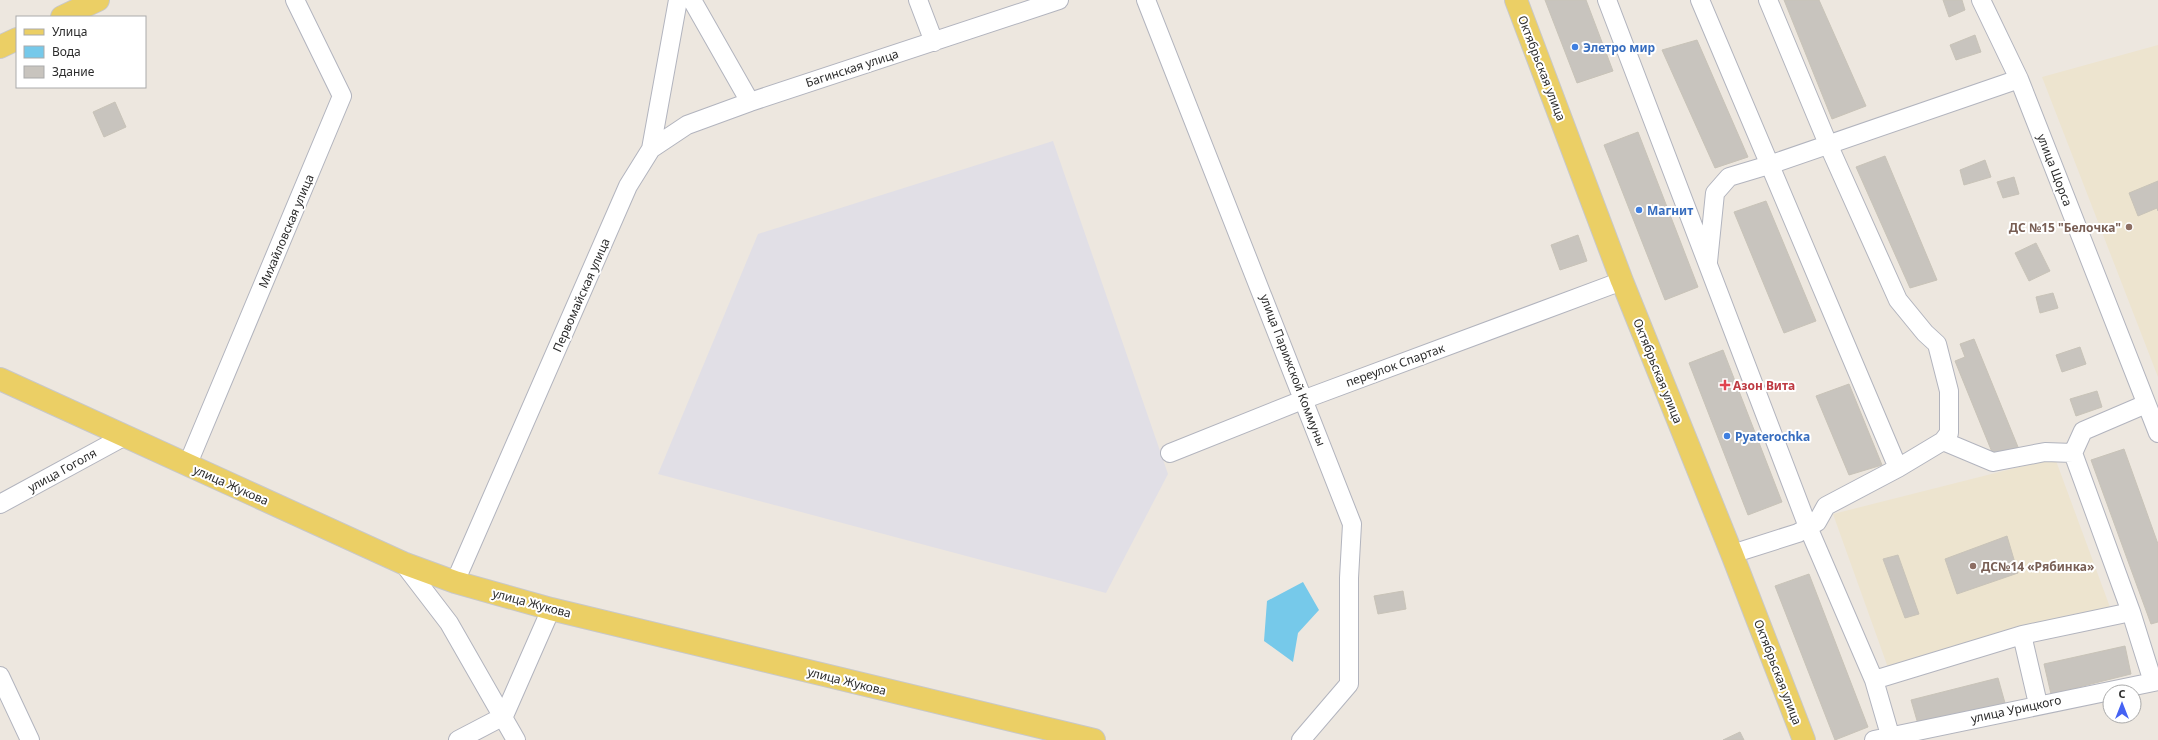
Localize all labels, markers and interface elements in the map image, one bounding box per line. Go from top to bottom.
street label: Октябрьская улица [1514,13,1570,123]
legend [16,16,146,88]
text: Улица [52,23,87,40]
place label: Элетро мир [1583,39,1656,56]
marker: Элетро мир [1570,42,1580,52]
text: Вода [52,43,81,60]
street label: Багинская улица [803,45,901,91]
text: Здание [52,63,95,80]
street label: улица Щорса [2033,131,2077,209]
street label: Михайловская улица [254,171,318,291]
place label: Магнит [1647,202,1693,219]
marker: Магнит [1634,205,1644,215]
place label: ДС №15 "Белочка" [2009,219,2121,236]
marker: ДС №15 "Белочка" [2124,222,2134,232]
street label: Первомайская улица [548,235,614,355]
street label: улица Парижской Коммуны [1256,292,1330,448]
street label: Октябрьская улица [1629,316,1687,426]
street label: переулок Спартак [1343,339,1447,391]
place label: Азон Вита [1733,377,1795,394]
marker: Азон Вита [1720,380,1730,390]
place label: Pyaterochka [1735,428,1810,445]
marker: Pyaterochka [1722,431,1732,441]
street label: улица Гоголя [25,444,99,496]
street label: улица Жукова [191,461,271,509]
place label: ДС№14 «Рябинка» [1981,558,2094,575]
marker: ДС№14 «Рябинка» [1968,561,1978,571]
street label: улица Жукова [491,584,573,622]
street label: Октябрьская улица [1750,617,1806,727]
street label: улица Жукова [806,663,888,699]
north arrow [2102,684,2142,724]
text: С [2118,686,2126,701]
street label: улица Урицкого [1969,691,2063,727]

